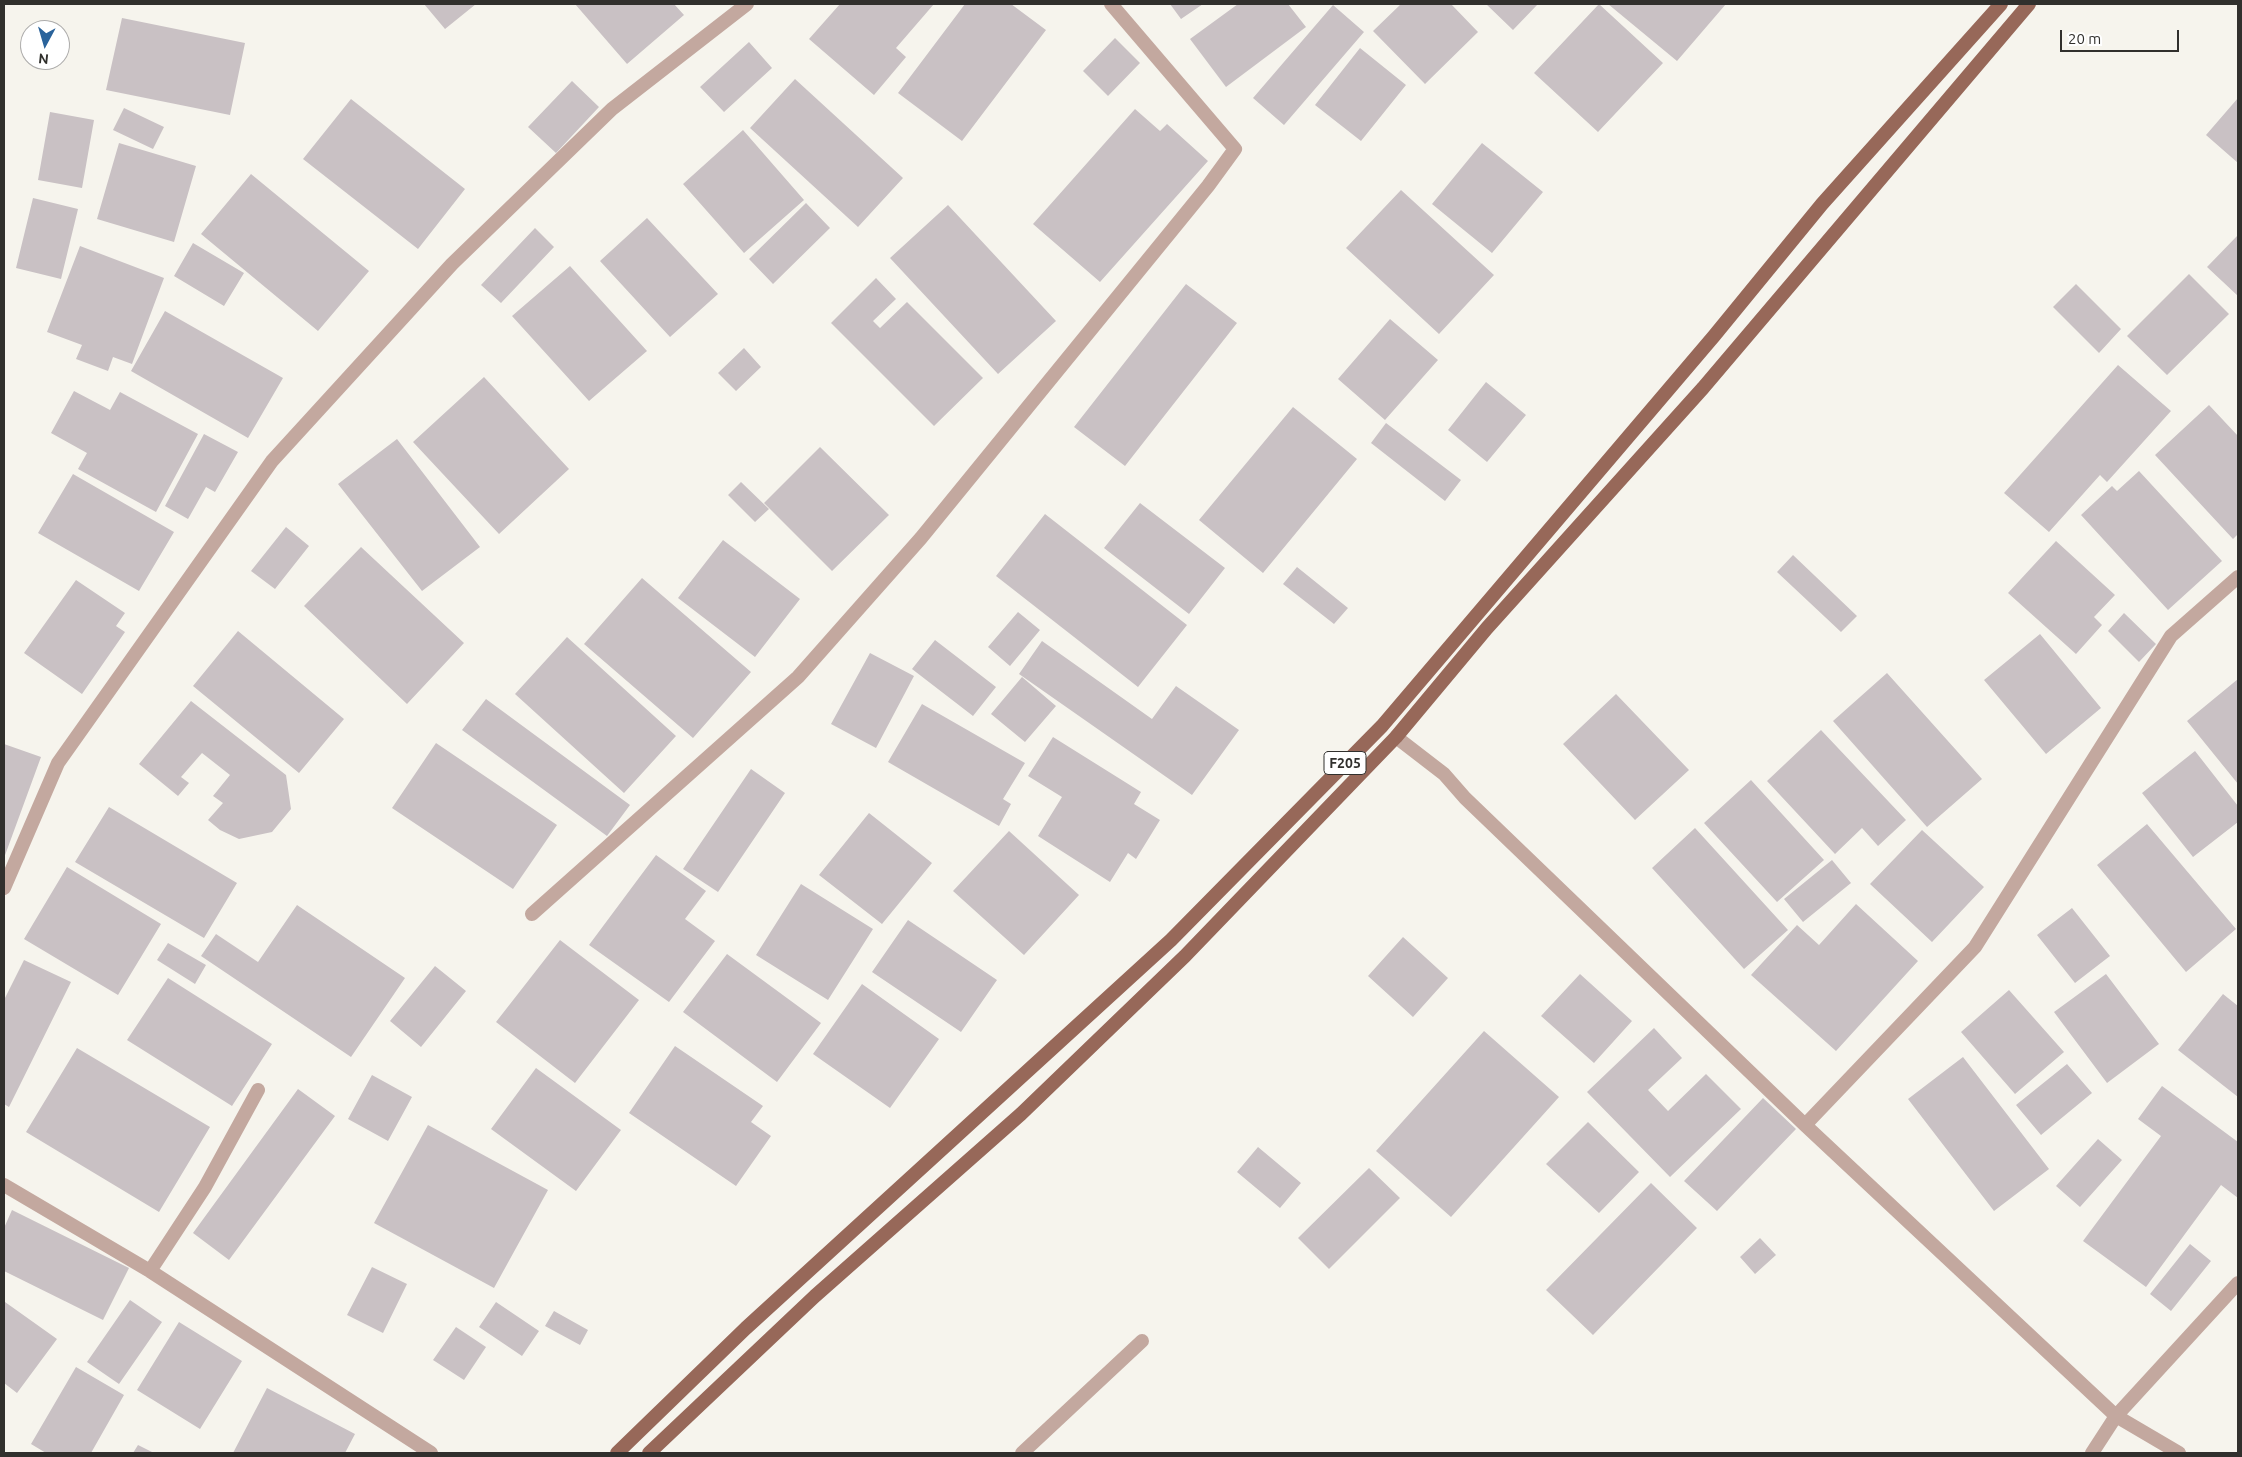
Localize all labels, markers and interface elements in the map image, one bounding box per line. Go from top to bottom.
north arrow [20,20,70,70]
scale bar [2062,20,2181,52]
text: 20 m [2068,30,2101,47]
text: N [38,50,50,67]
road number: F205 [1324,751,1366,774]

